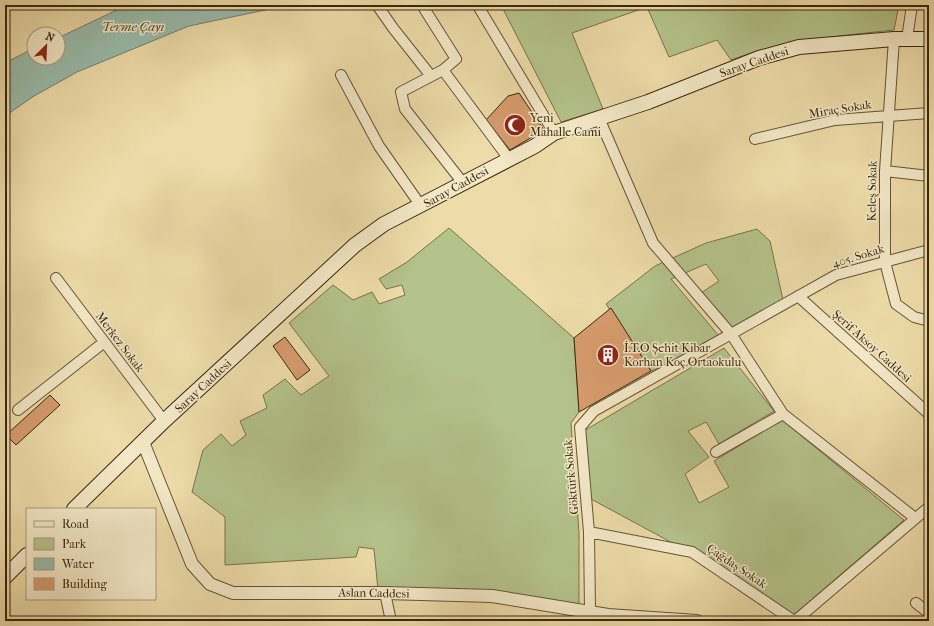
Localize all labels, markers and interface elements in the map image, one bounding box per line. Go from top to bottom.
water label: Terme Çayı [102,19,164,34]
north arrow [26,26,66,66]
text: N [43,30,57,45]
street label: Saray Caddesi [718,44,791,80]
street label: Miraç Sokak [808,97,873,122]
place label: Yeni Mahalle Cami [529,111,601,139]
mosque icon: Yeni Mahalle Cami [502,112,528,138]
street label: Keleş Sokak [864,160,881,221]
street label: Saray Caddesi [421,163,491,211]
street label: 405. Sokak [830,241,887,271]
street label: Şerif Aksoy Caddesi [830,307,915,385]
street label: Merkez Sokak [93,309,148,375]
place label: İ.T.O Şehit Kibar Korhan Koç Ortaokulu [624,340,742,370]
building icon: İ.T.O Şehit Kibar Korhan Koç Ortaokulu [595,342,621,368]
street label: Saray Caddesi [172,356,234,416]
street label: Göktürk Sokak [561,438,581,515]
legend [26,508,156,600]
text: Road [62,517,89,531]
text: Park [62,537,87,551]
street label: Çağdaş Sokak [704,541,770,592]
text: Water [61,557,95,571]
text: Building [62,577,107,591]
street label: Aslan Caddesi [337,585,410,601]

